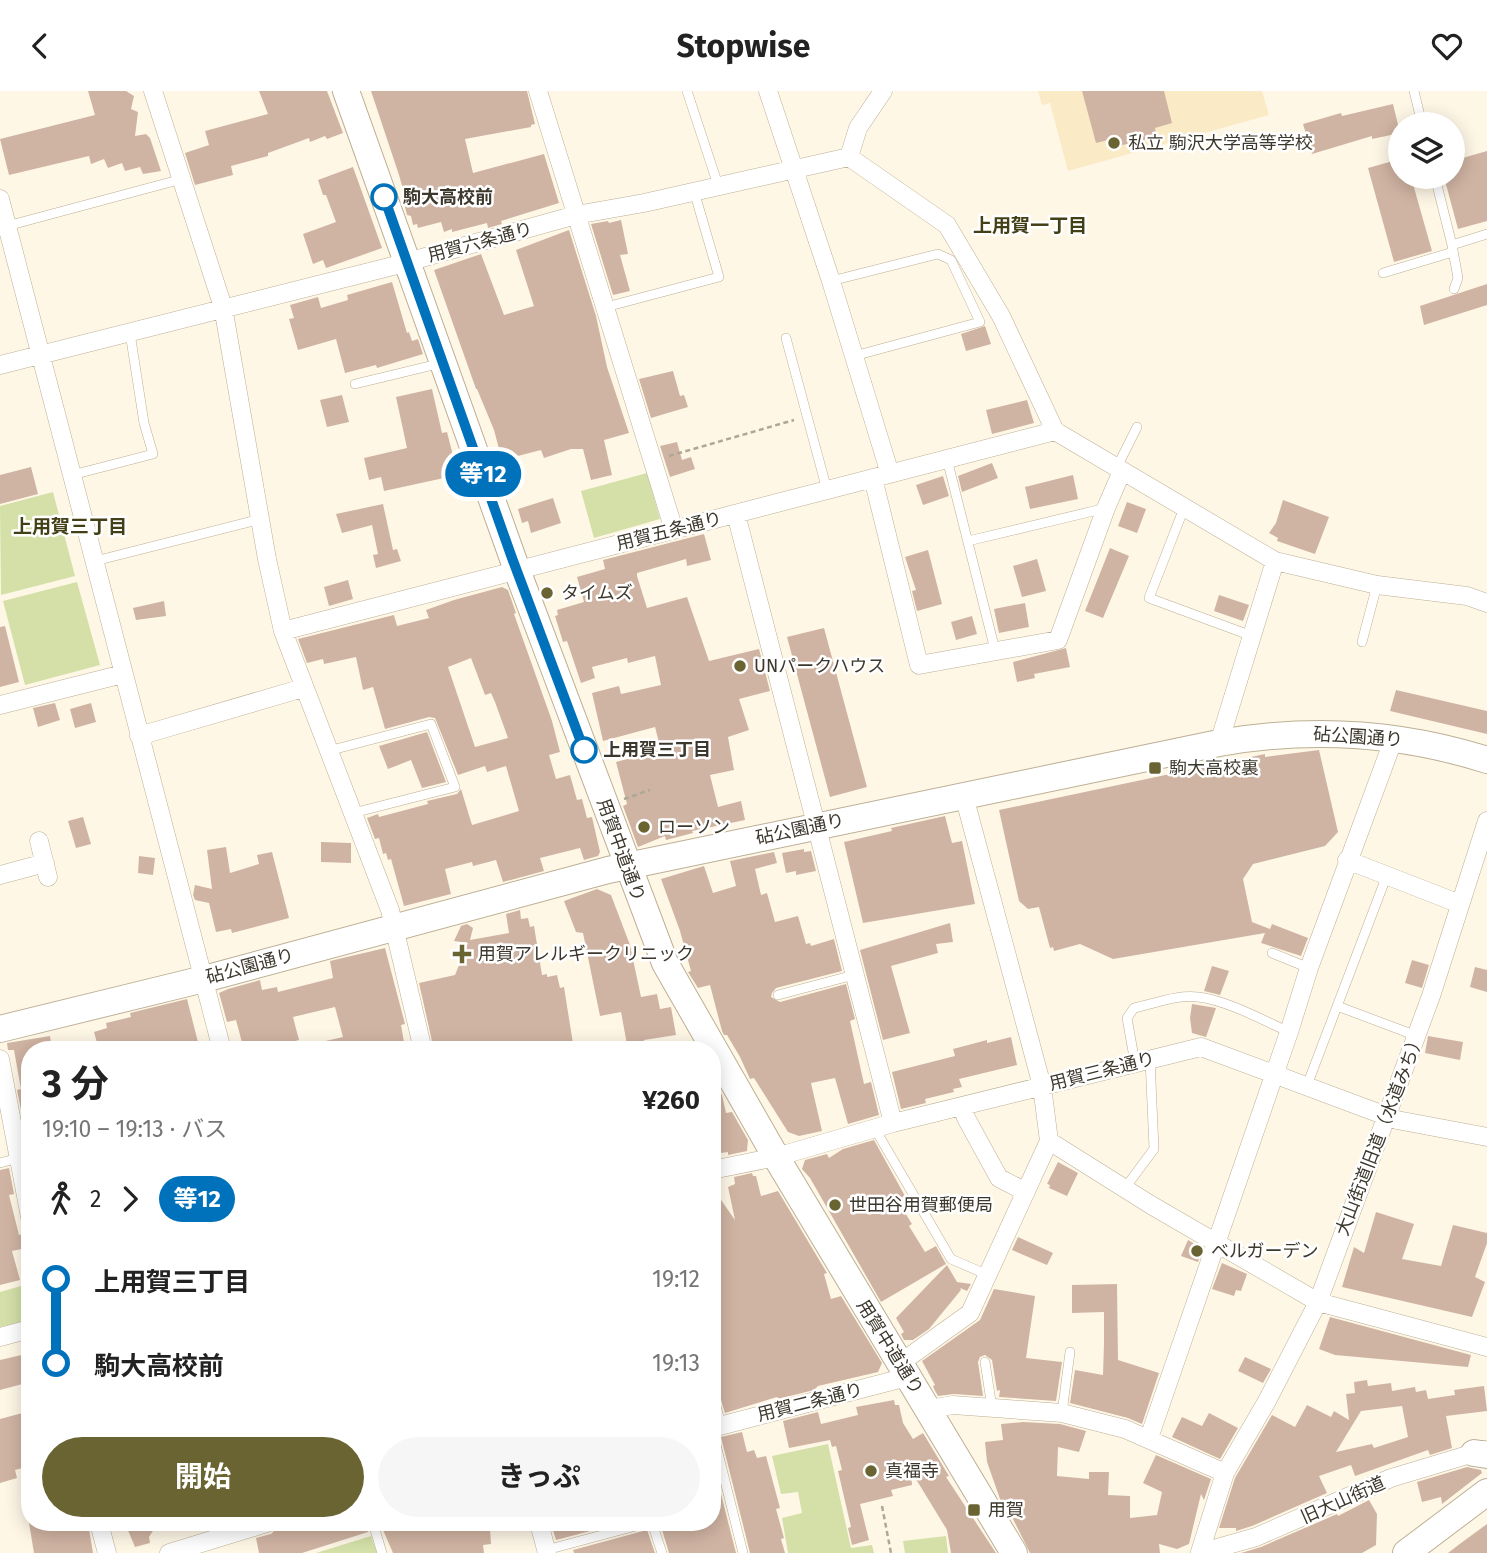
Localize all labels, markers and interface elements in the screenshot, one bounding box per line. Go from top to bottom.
icon: back [21,27,59,65]
text: Stopwise [677,27,810,65]
icon: heart [1428,27,1466,65]
map controls [1388,112,1465,189]
button: layers [1388,112,1465,189]
place label: 私立 駒沢大学高等学校 [1128,132,1313,154]
marker: 私立 駒沢大学高等学校 [1106,135,1122,151]
marker: 駒大高校前 [371,184,397,210]
place label: 駒大高校前 [403,186,493,208]
district label: 上用賀一丁目 [973,214,1087,237]
street label: 用賀六条通り [425,217,535,267]
line badge: 等12 [443,451,523,497]
text: 等12 [459,460,507,488]
street label: 用賀五条通り [614,507,724,555]
district label: 上用賀三丁目 [13,515,127,538]
place label: タイムズ [561,582,633,604]
marker: タイムズ [539,585,555,601]
place label: UNパークハウス [754,655,885,677]
marker: UNパークハウス [732,658,748,674]
street label: 砧公園通り [1312,723,1404,751]
marker: 上用賀三丁目 [571,737,597,763]
place label: 上用賀三丁目 [603,739,711,761]
place label: 駒大高校裏 [1169,757,1259,779]
marker: 駒大高校裏 [1147,760,1163,776]
street label: 用賀中道通り [592,795,650,905]
street label: 砧公園通り [754,809,846,849]
place label: ローソン [658,816,730,838]
marker: ローソン [636,819,652,835]
place label: 用賀アレルギークリニック [478,943,694,965]
street label: 砧公園通り [204,944,296,988]
marker: 用賀アレルギークリニック [452,944,472,964]
street label: 大山街道旧道（水道みち） [1331,1029,1429,1239]
street label: 用賀三条通り [1047,1047,1157,1095]
text: 3 分 [42,1061,109,1107]
text: ¥260 [642,1085,700,1116]
text: 19:10 – 19:13 · バス [42,1115,227,1143]
icon: walk [42,1180,80,1218]
icon: forward [111,1180,149,1218]
text: 2 [90,1185,101,1213]
text: 等12 [173,1185,221,1213]
place label: 世田谷用賀郵便局 [849,1194,993,1216]
marker: 世田谷用賀郵便局 [827,1197,843,1213]
place label: ベルガーデン [1211,1240,1318,1262]
marker: ベルガーデン [1189,1243,1205,1259]
text: 19:12 [652,1265,700,1293]
text: 上用賀三丁目 [94,1267,250,1298]
street label: 用賀中道通り [852,1295,928,1399]
text: 19:13 [652,1349,700,1377]
text: 駒大高校前 [94,1351,224,1382]
street label: 用賀二条通り [755,1378,865,1426]
button: 開始 [42,1437,364,1517]
button: きっぷ [378,1437,700,1517]
place label: 真福寺 [885,1460,939,1482]
marker: 真福寺 [863,1463,879,1479]
street label: 旧大山街道 [1297,1472,1389,1528]
place label: 用賀 [988,1499,1024,1521]
marker: 用賀 [966,1502,982,1518]

